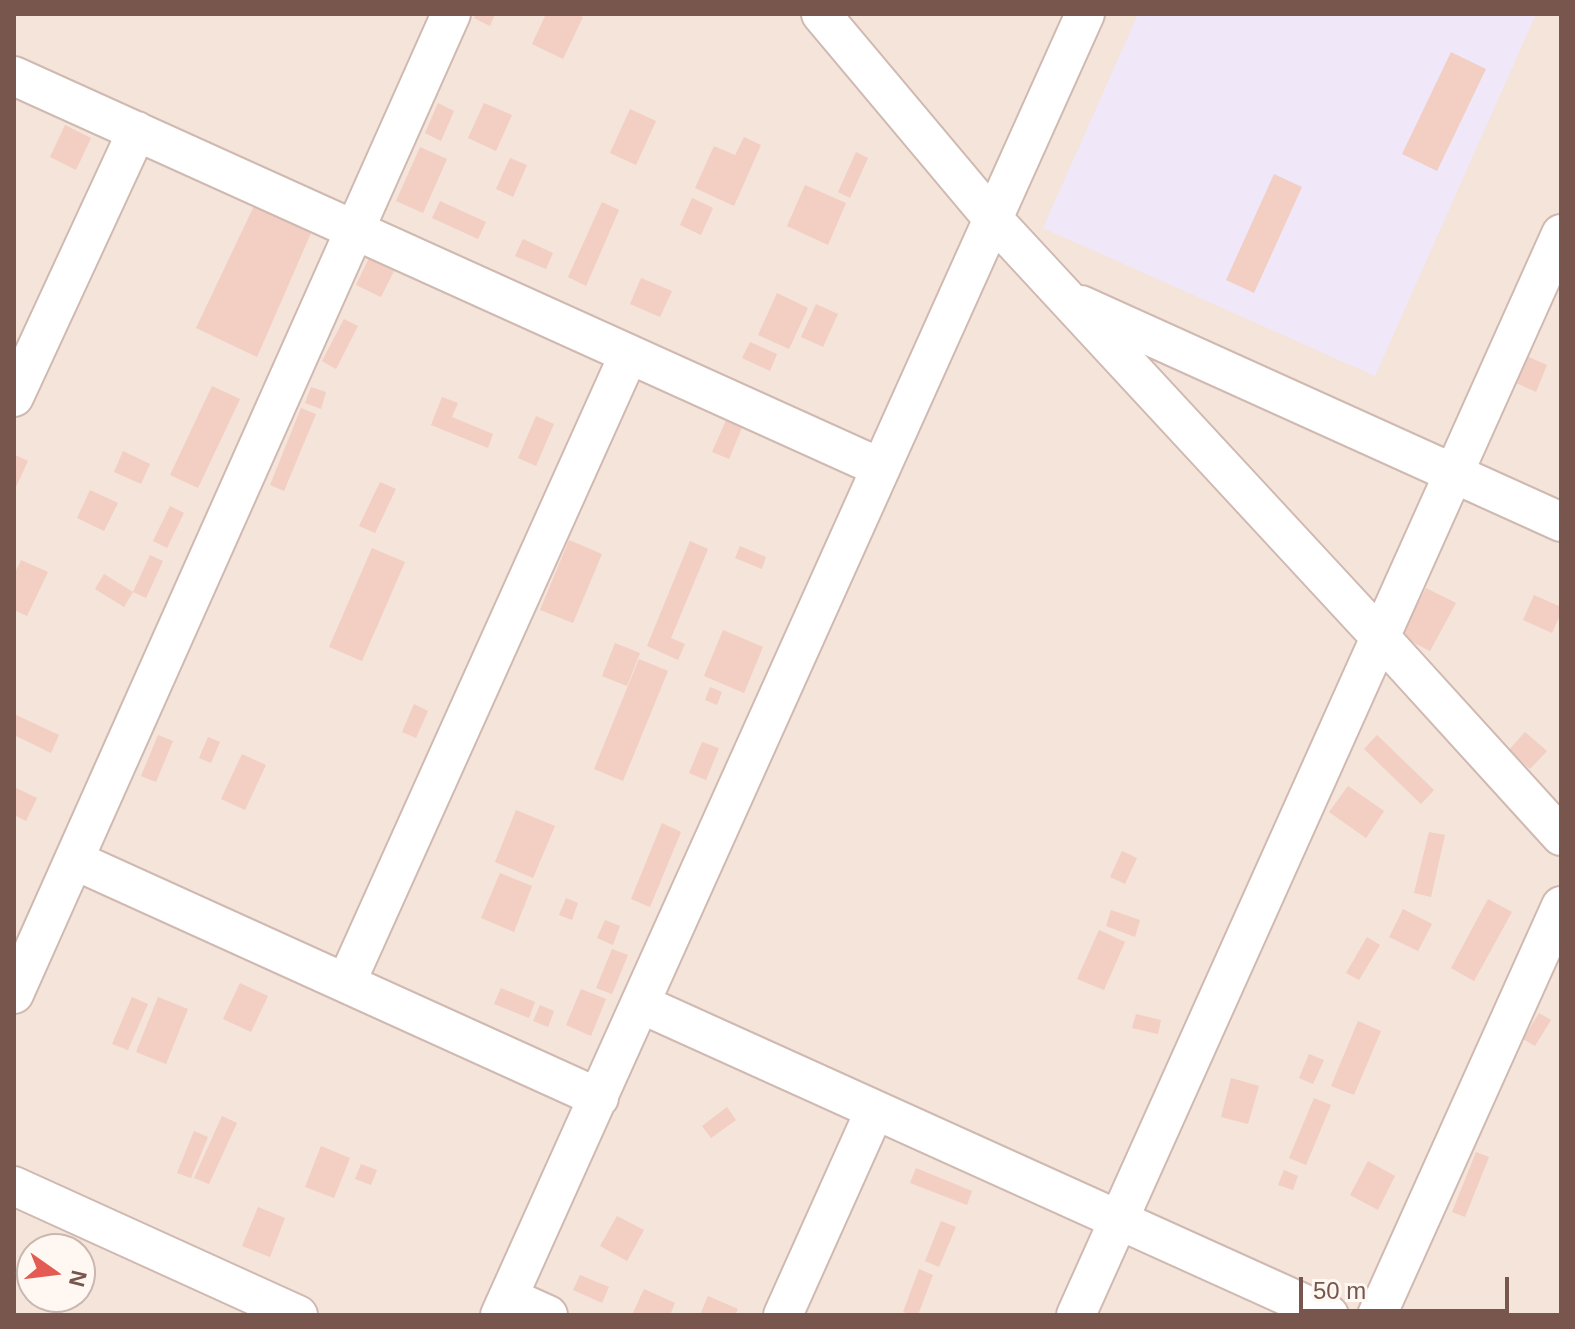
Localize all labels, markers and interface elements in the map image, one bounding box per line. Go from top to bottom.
north arrow [16,1233,96,1313]
scale bar [1303,1261,1513,1311]
text: N [64,1268,92,1289]
text: 50 m [1313,1277,1366,1304]

